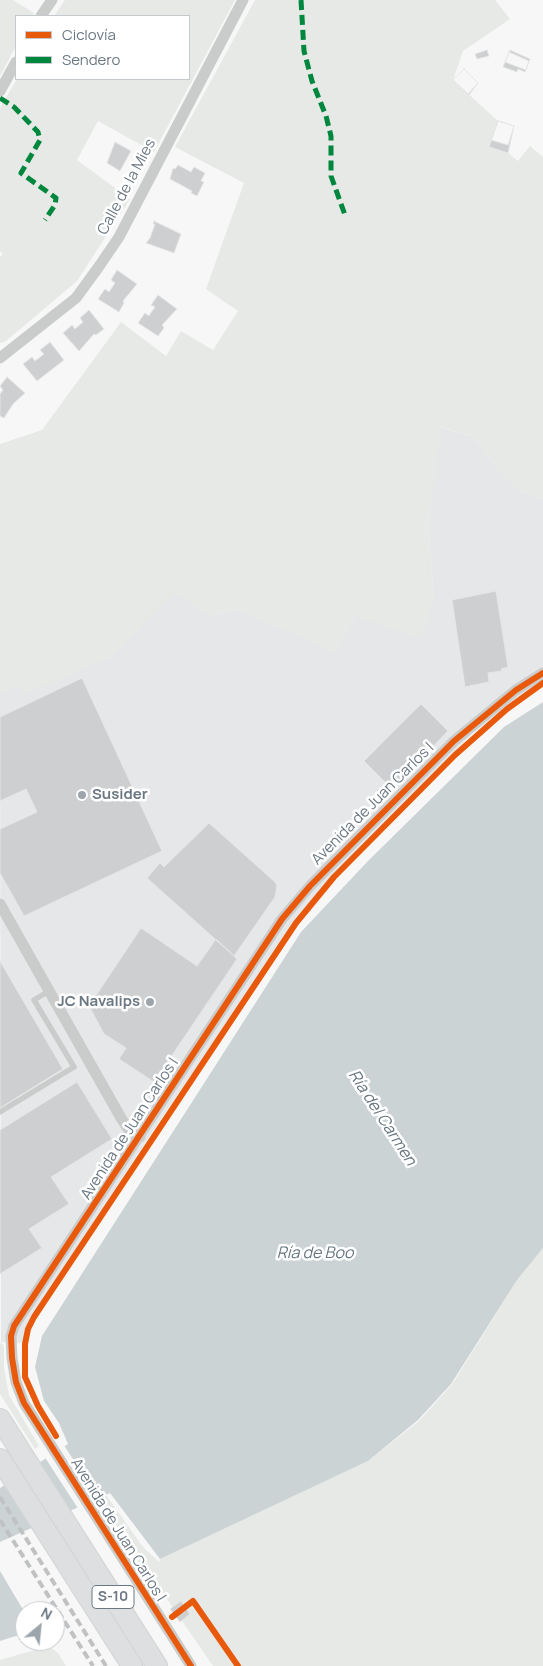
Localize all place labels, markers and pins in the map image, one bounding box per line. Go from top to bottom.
place label: Susider [92,786,148,804]
marker: Susider [76,789,88,801]
place label: JC Navalips [57,993,140,1011]
marker: JC Navalips [144,996,156,1008]

